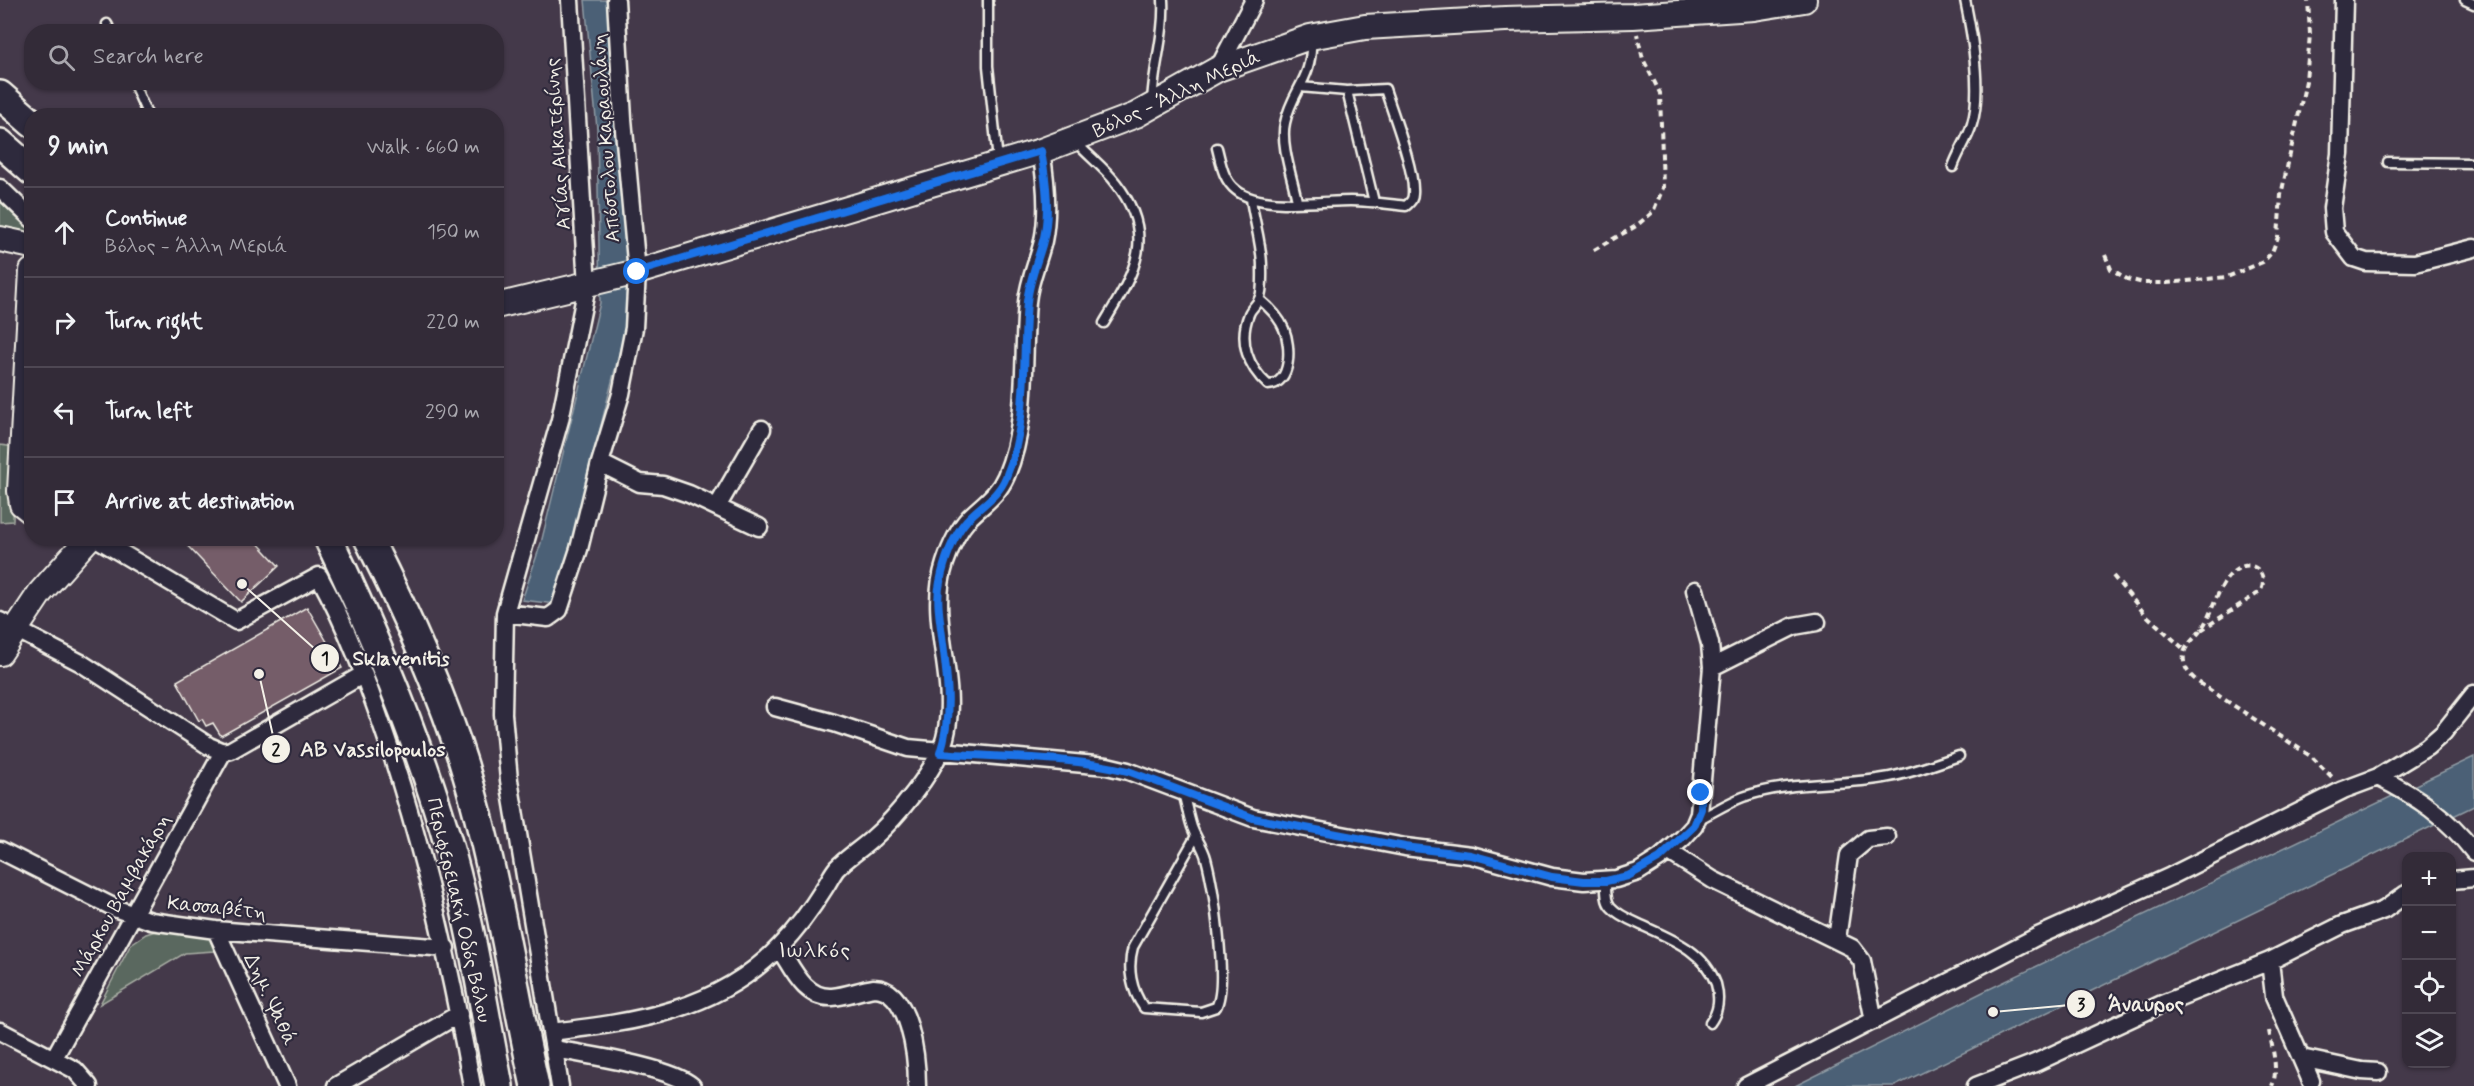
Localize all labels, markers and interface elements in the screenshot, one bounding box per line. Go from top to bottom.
search box [24,24,504,90]
street label: Απόστολου Καραουλάνη [586,32,627,243]
icon: search [45,41,78,74]
text: Search here [93,43,204,71]
street label: Βόλος - Άλλη Μεριά [1088,43,1265,145]
street label: Αγίας Αικατερίνης [539,57,578,231]
text: 9 min [48,130,109,164]
text: Walk · 660 m [367,134,480,161]
text: Continue [105,205,187,233]
icon: ahead [48,216,81,249]
text: 150 m [427,219,480,246]
text: Βόλος - Άλλη Μεριά [105,233,287,260]
route start [623,258,649,284]
icon: right [48,306,81,339]
text: Turn right [105,308,203,336]
text: 220 m [426,309,480,336]
icon: left [48,396,81,429]
text: Turn left [105,398,193,426]
text: 290 m [425,399,480,426]
icon: arrive [48,486,81,519]
text: Arrive at destination [105,488,295,516]
callout: Sklavenitis [310,638,461,677]
text: Sklavenitis [352,645,450,673]
text: 1 [321,647,329,671]
callout: AB Vassilopoulos [261,729,454,768]
text: AB Vassilopoulos [300,736,446,764]
text: 2 [272,738,281,762]
route end [1687,779,1713,805]
street label: Περιφερειακή Οδός Βόλου [420,795,498,1025]
street label: Μάρκου Βαμβακάρη [65,809,178,982]
map controls [2402,852,2456,1068]
button: + [2402,852,2456,906]
street label: Κασσαβέτη [166,890,268,927]
button: − [2402,906,2456,960]
district label: Ιωλκός [778,937,852,965]
street label: Δημ. Ψαθά [237,949,303,1050]
button: locate [2402,960,2456,1014]
callout: Άναυρος [2066,984,2196,1023]
text: Άναυρος [2108,991,2184,1019]
text: 3 [2077,993,2086,1017]
button: layers [2402,1014,2456,1068]

